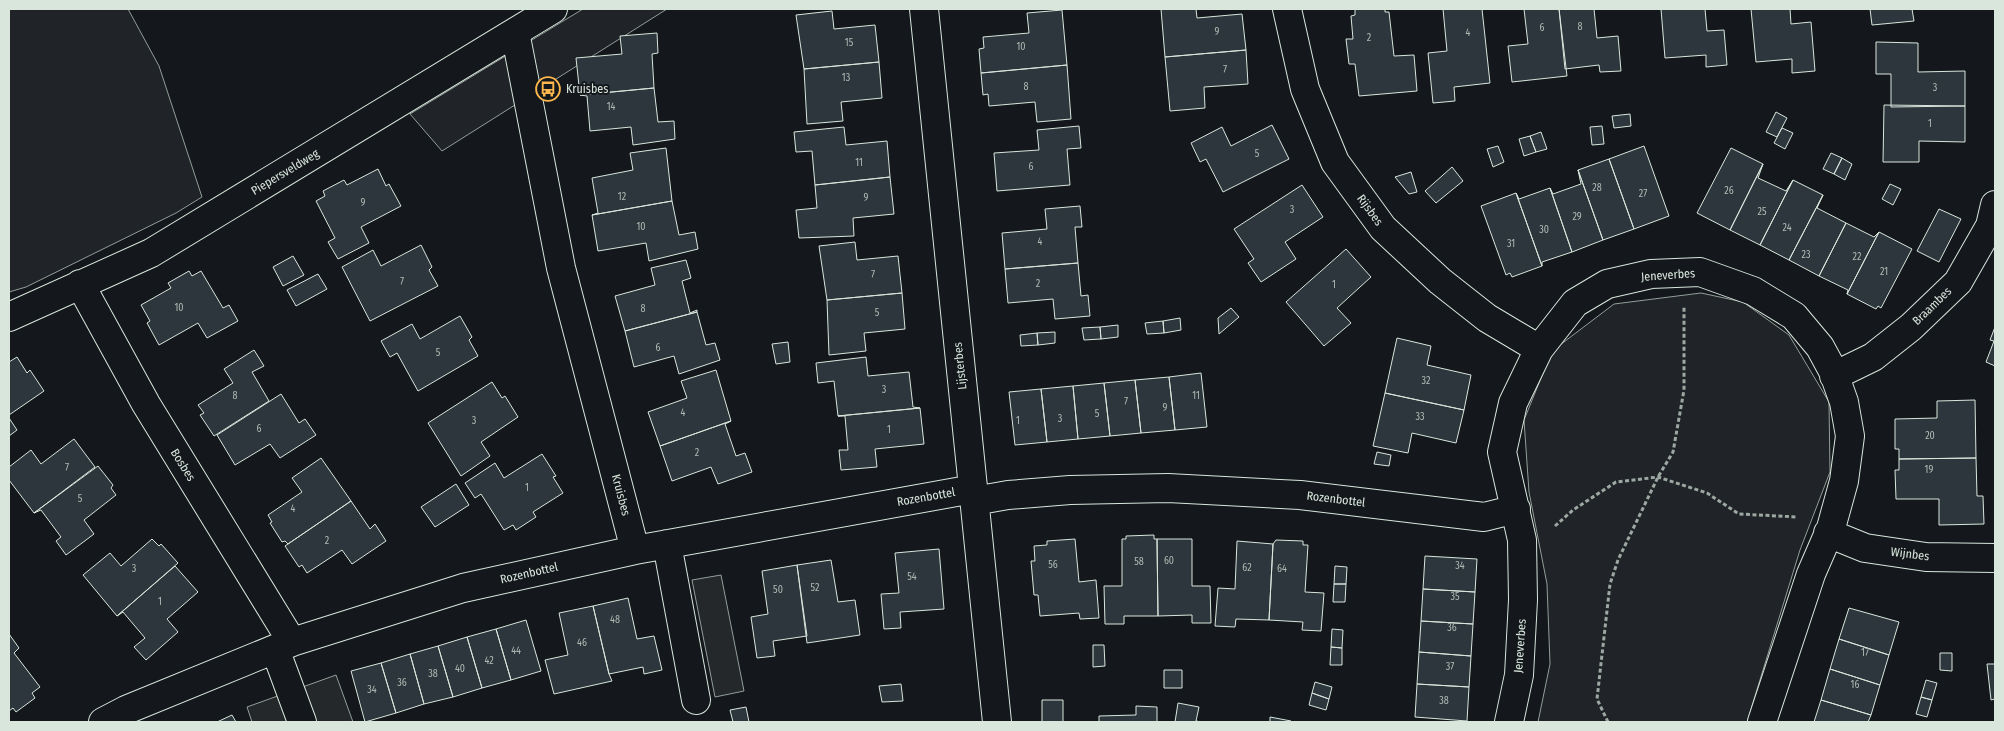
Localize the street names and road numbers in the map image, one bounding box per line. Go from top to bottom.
street label: Piepersveldweg [249,146,322,198]
street label: Rijsbes [1354,192,1386,228]
street label: Jeneverbes [1640,266,1696,284]
street label: Braambes [1910,284,1954,328]
street label: Lijsterbes [951,342,969,390]
street label: Bosbes [168,446,198,484]
street label: Kruisbes [609,473,633,517]
street label: Rozenbottel [896,485,956,509]
street label: Rozenbottel [1306,488,1366,510]
street label: Wijnbes [1890,545,1930,563]
street label: Rozenbottel [499,560,559,586]
street label: Jeneverbes [1511,618,1529,674]

